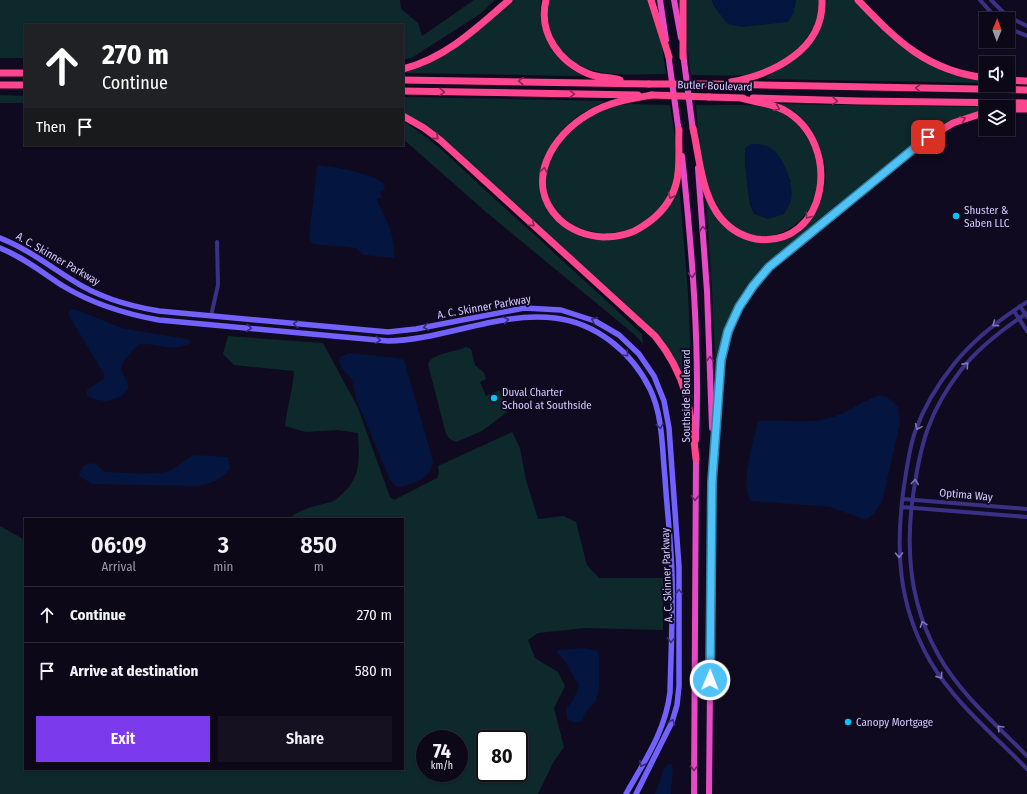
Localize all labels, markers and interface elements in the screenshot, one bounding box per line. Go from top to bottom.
north arrow [979,12,1015,48]
map controls [979,12,1015,136]
text: 270 m [102,38,169,71]
icon: ahead [36,40,88,92]
button: sound [979,56,1015,92]
text: Continue [102,72,168,94]
one-way arrow [518,77,524,86]
street label: Butler Boulevard [677,78,753,94]
one-way arrow [915,84,921,92]
one-way arrow [439,87,445,96]
one-way arrow [569,90,575,98]
one-way arrow [832,96,838,105]
button: layers [979,100,1015,136]
one-way arrow [774,103,781,111]
icon: arrive [74,116,96,138]
one-way arrow [959,116,966,124]
text: Then [36,118,66,136]
pin [911,120,945,154]
icon: arrive [917,126,939,148]
one-way arrow [431,132,438,139]
one-way arrow [540,167,548,174]
one-way arrow [668,191,676,199]
place label: Shuster & Saben LLC [964,204,1010,230]
marker: Shuster & Saben LLC [951,211,961,221]
one-way arrow [805,212,813,219]
one-way arrow [527,219,535,227]
one-way arrow [699,226,708,232]
street label: A. C. Skinner Parkway [14,230,102,288]
one-way arrow [687,272,696,278]
street label: A. C. Skinner Parkway [436,292,532,322]
one-way arrow [503,317,509,325]
one-way arrow [591,317,598,325]
one-way arrow [993,319,1000,326]
one-way arrow [293,320,299,329]
one-way arrow [423,322,429,331]
one-way arrow [246,324,252,333]
one-way arrow [375,335,381,344]
one-way arrow [621,349,628,357]
street label: Southside Boulevard [680,349,693,443]
one-way arrow [706,356,715,362]
one-way arrow [961,362,968,370]
place label: Duval Charter School at Southside [502,386,592,412]
marker: Duval Charter School at Southside [489,393,499,403]
one-way arrow [915,422,923,430]
one-way arrow [655,423,664,429]
one-way arrow [910,479,919,486]
street label: Optima Way [939,486,993,504]
one-way arrow [691,495,699,501]
street label: A. C. Skinner Parkway [659,527,675,623]
text: 06:09 [91,531,146,559]
text: 3 [218,531,229,559]
text: 850 [300,531,337,559]
one-way arrow [895,552,903,558]
text: Arrival [101,559,136,574]
text: min [213,559,233,574]
text: m [314,559,324,574]
one-way arrow [675,589,683,595]
icon: ahead [36,604,58,626]
text: Continue [70,606,126,624]
text: 270 m [357,606,392,624]
one-way arrow [920,621,928,628]
one-way arrow [667,637,675,643]
position arrow [689,659,731,701]
icon: arrive [36,660,58,682]
text: Arrive at destination [70,662,198,680]
text: 580 m [355,662,392,680]
one-way arrow [935,672,943,679]
button: Exit [36,716,210,762]
button: Share [218,716,392,762]
place label: Canopy Mortgage [856,716,933,729]
marker: Canopy Mortgage [843,717,853,727]
one-way arrow [668,718,676,725]
one-way arrow [997,725,1005,733]
speed limit sign: 80 [476,730,528,782]
text: 74 [433,739,451,763]
one-way arrow [640,759,647,767]
text: km/h [431,760,453,772]
one-way arrow [690,765,698,771]

